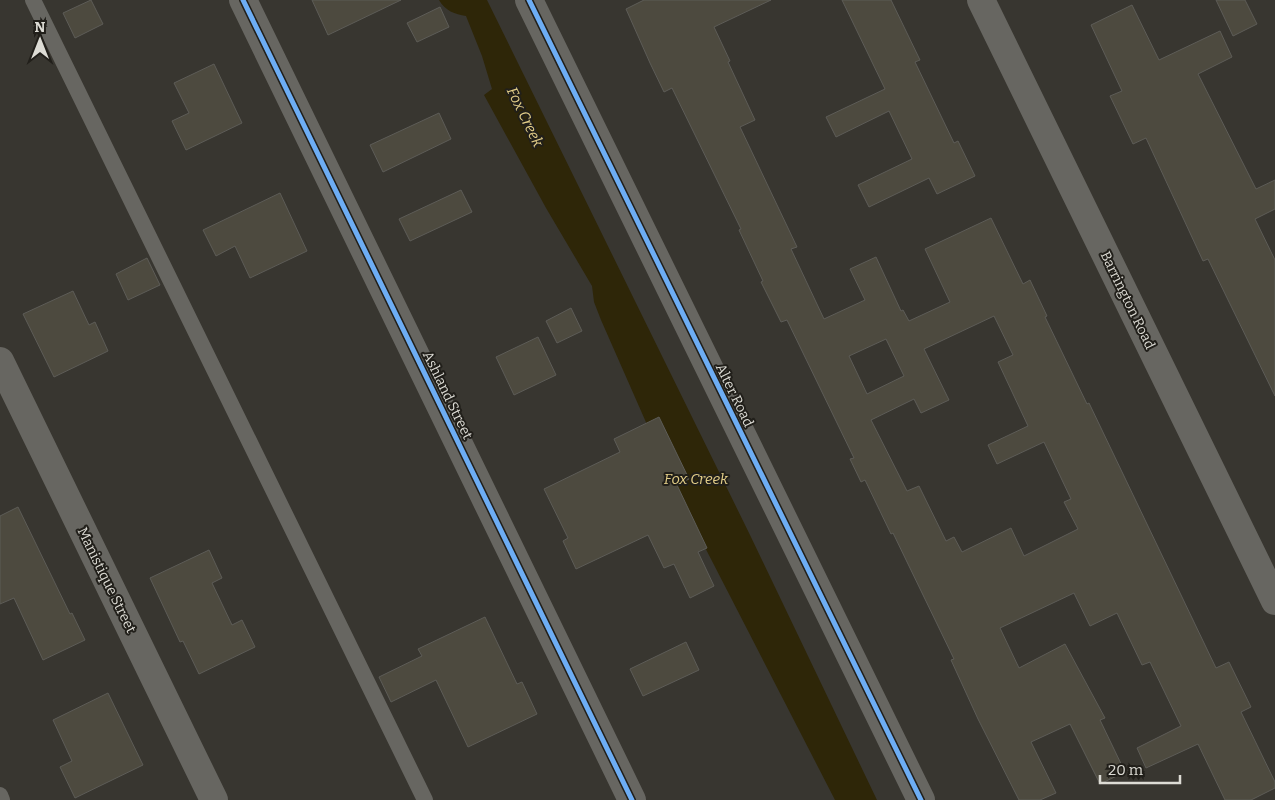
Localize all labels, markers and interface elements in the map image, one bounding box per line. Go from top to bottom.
north arrow [15,15,65,65]
text: N [35,19,46,36]
water label: Fox Creek [503,84,548,151]
street label: Barrington Road [1097,249,1159,352]
street label: Ashland Street [419,348,476,442]
street label: Alter Road [712,361,757,430]
water label: Fox Creek [664,470,729,488]
street label: Manistique Street [74,525,140,636]
scale bar [1100,752,1180,784]
text: 20 m [1108,761,1144,779]

